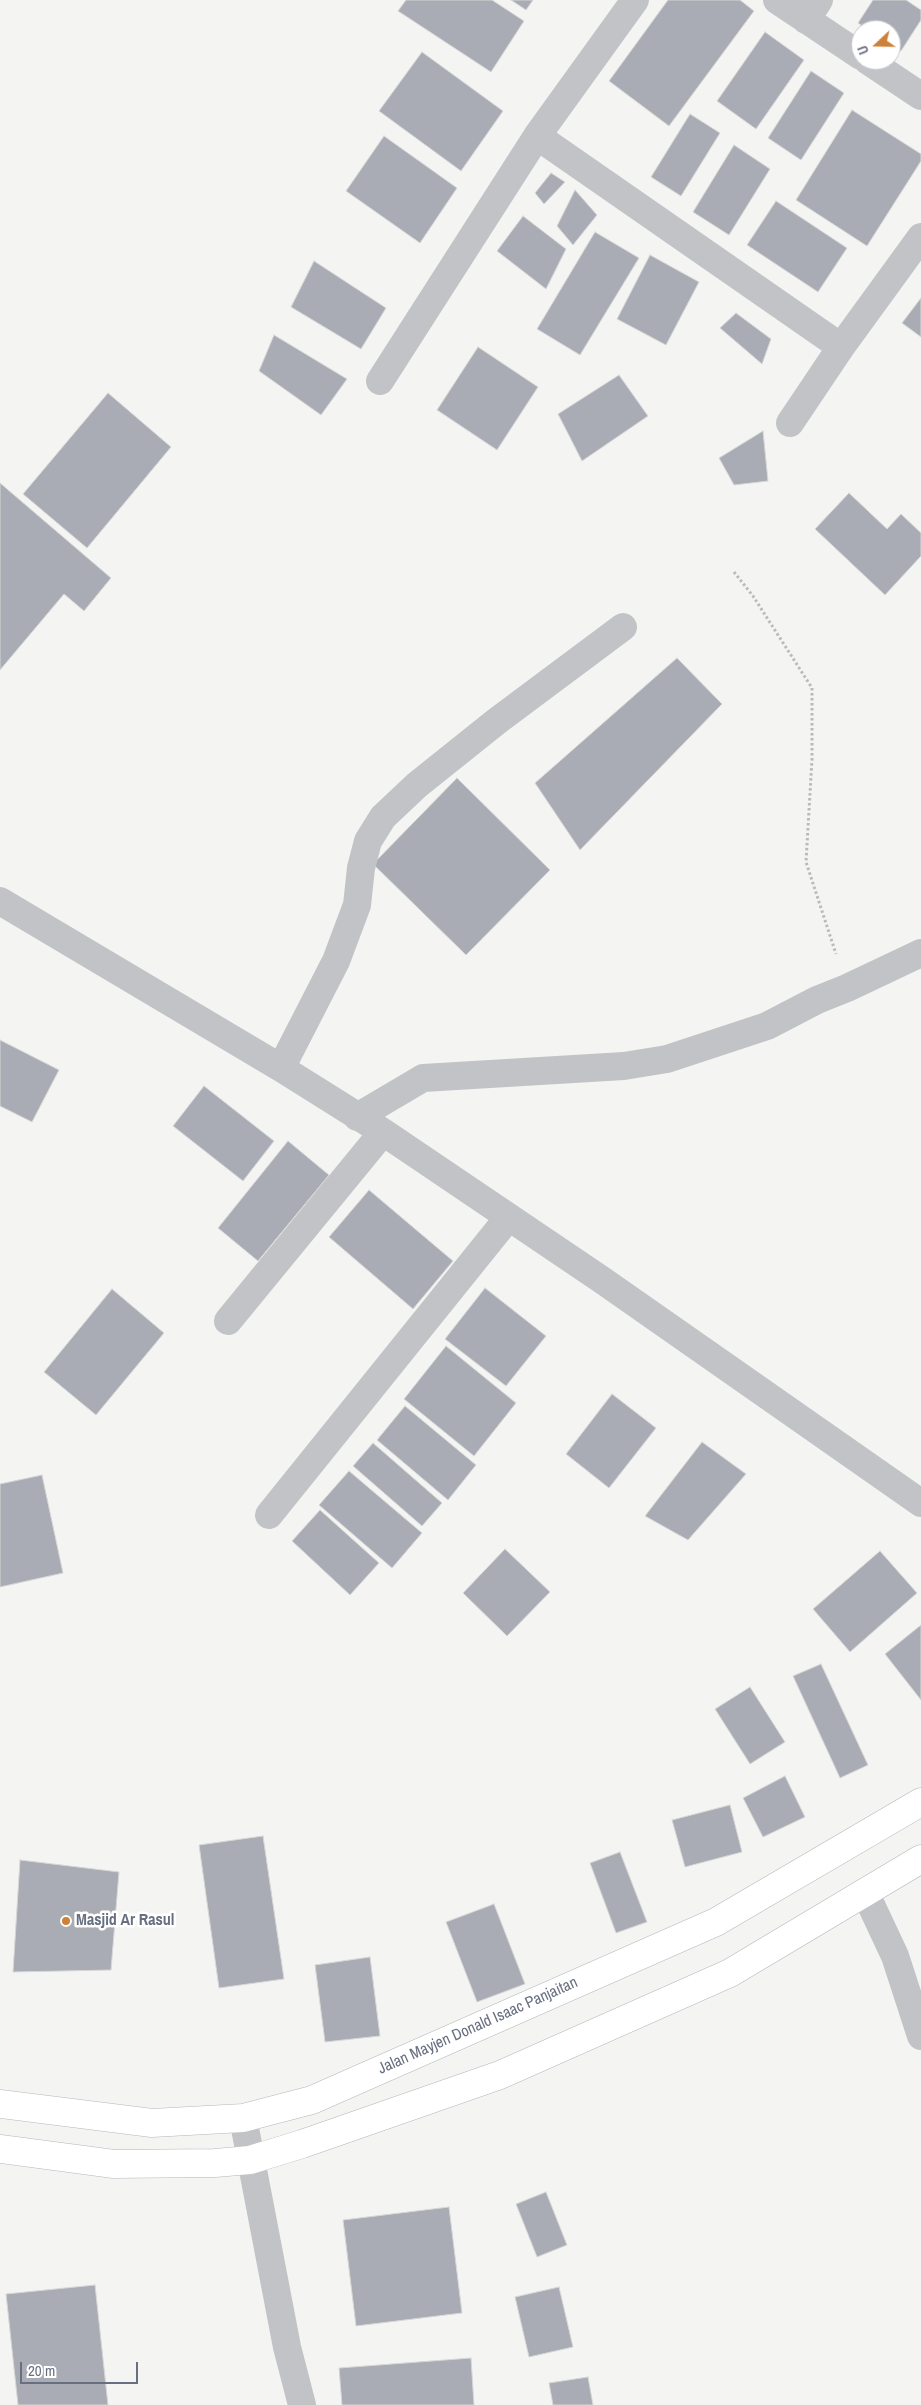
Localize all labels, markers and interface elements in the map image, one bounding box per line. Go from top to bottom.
north arrow [851,20,901,70]
text: U [853,43,873,57]
place label: Masjid Ar Rasul [76,1911,174,1931]
marker: Masjid Ar Rasul [60,1915,72,1927]
street label: Jalan Mayjen Donald Isaac Panjaitan [375,1973,581,2079]
scale bar [22,2352,140,2384]
text: 20 m [28,2360,55,2381]

